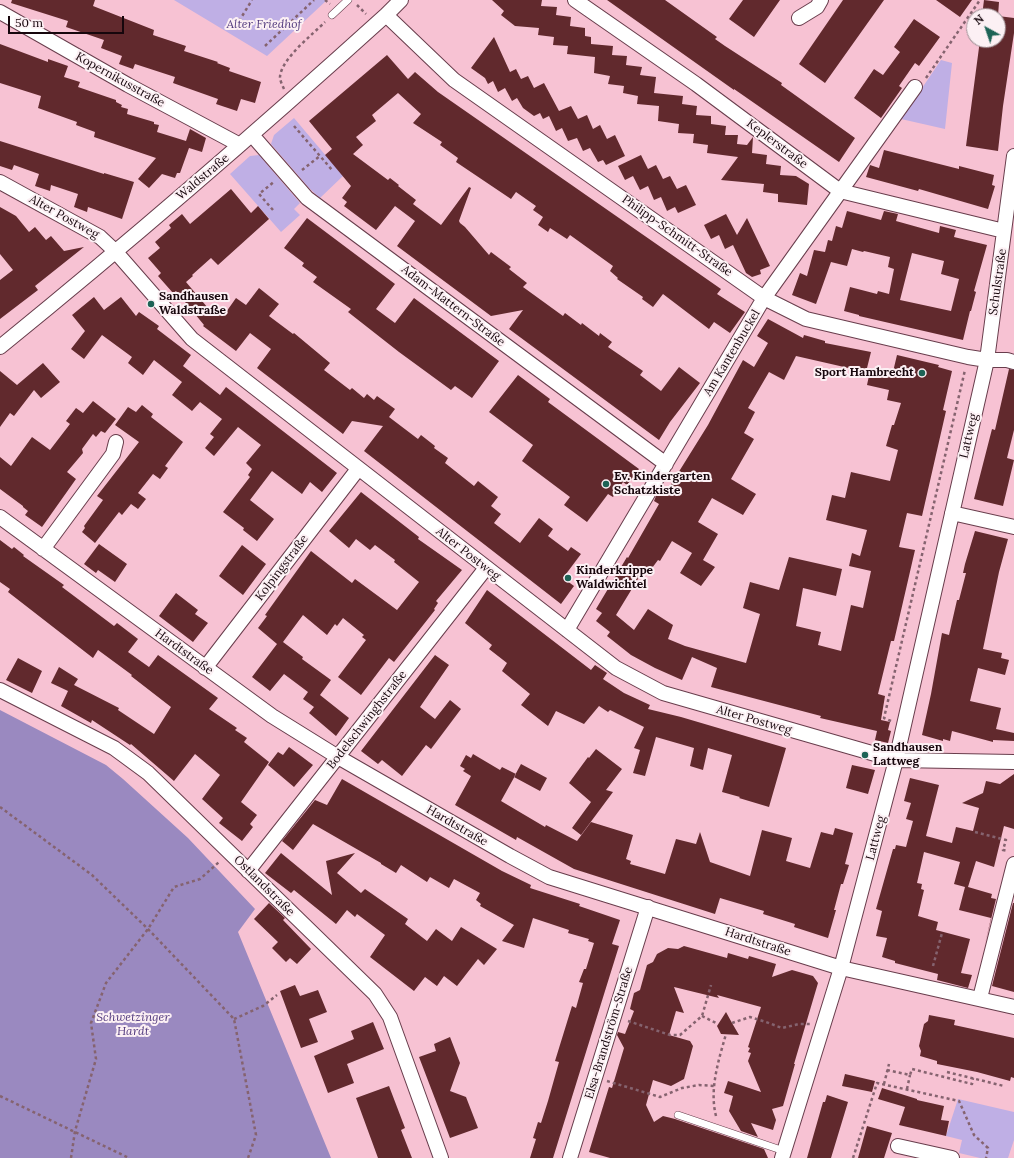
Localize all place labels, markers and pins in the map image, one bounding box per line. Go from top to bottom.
place label: Sandhausen Waldstraße [159,290,228,318]
marker: Sandhausen Waldstraße [146,299,156,309]
place label: Sport Hambrecht [815,366,914,380]
marker: Sport Hambrecht [917,368,927,378]
place label: Ev. Kindergarten Schatzkiste [614,470,710,498]
marker: Ev. Kindergarten Schatzkiste [601,479,611,489]
place label: Kinderkrippe Waldwichtel [576,564,653,592]
marker: Kinderkrippe Waldwichtel [563,573,573,583]
place label: Sandhausen Lattweg [873,741,942,769]
marker: Sandhausen Lattweg [860,750,870,760]

